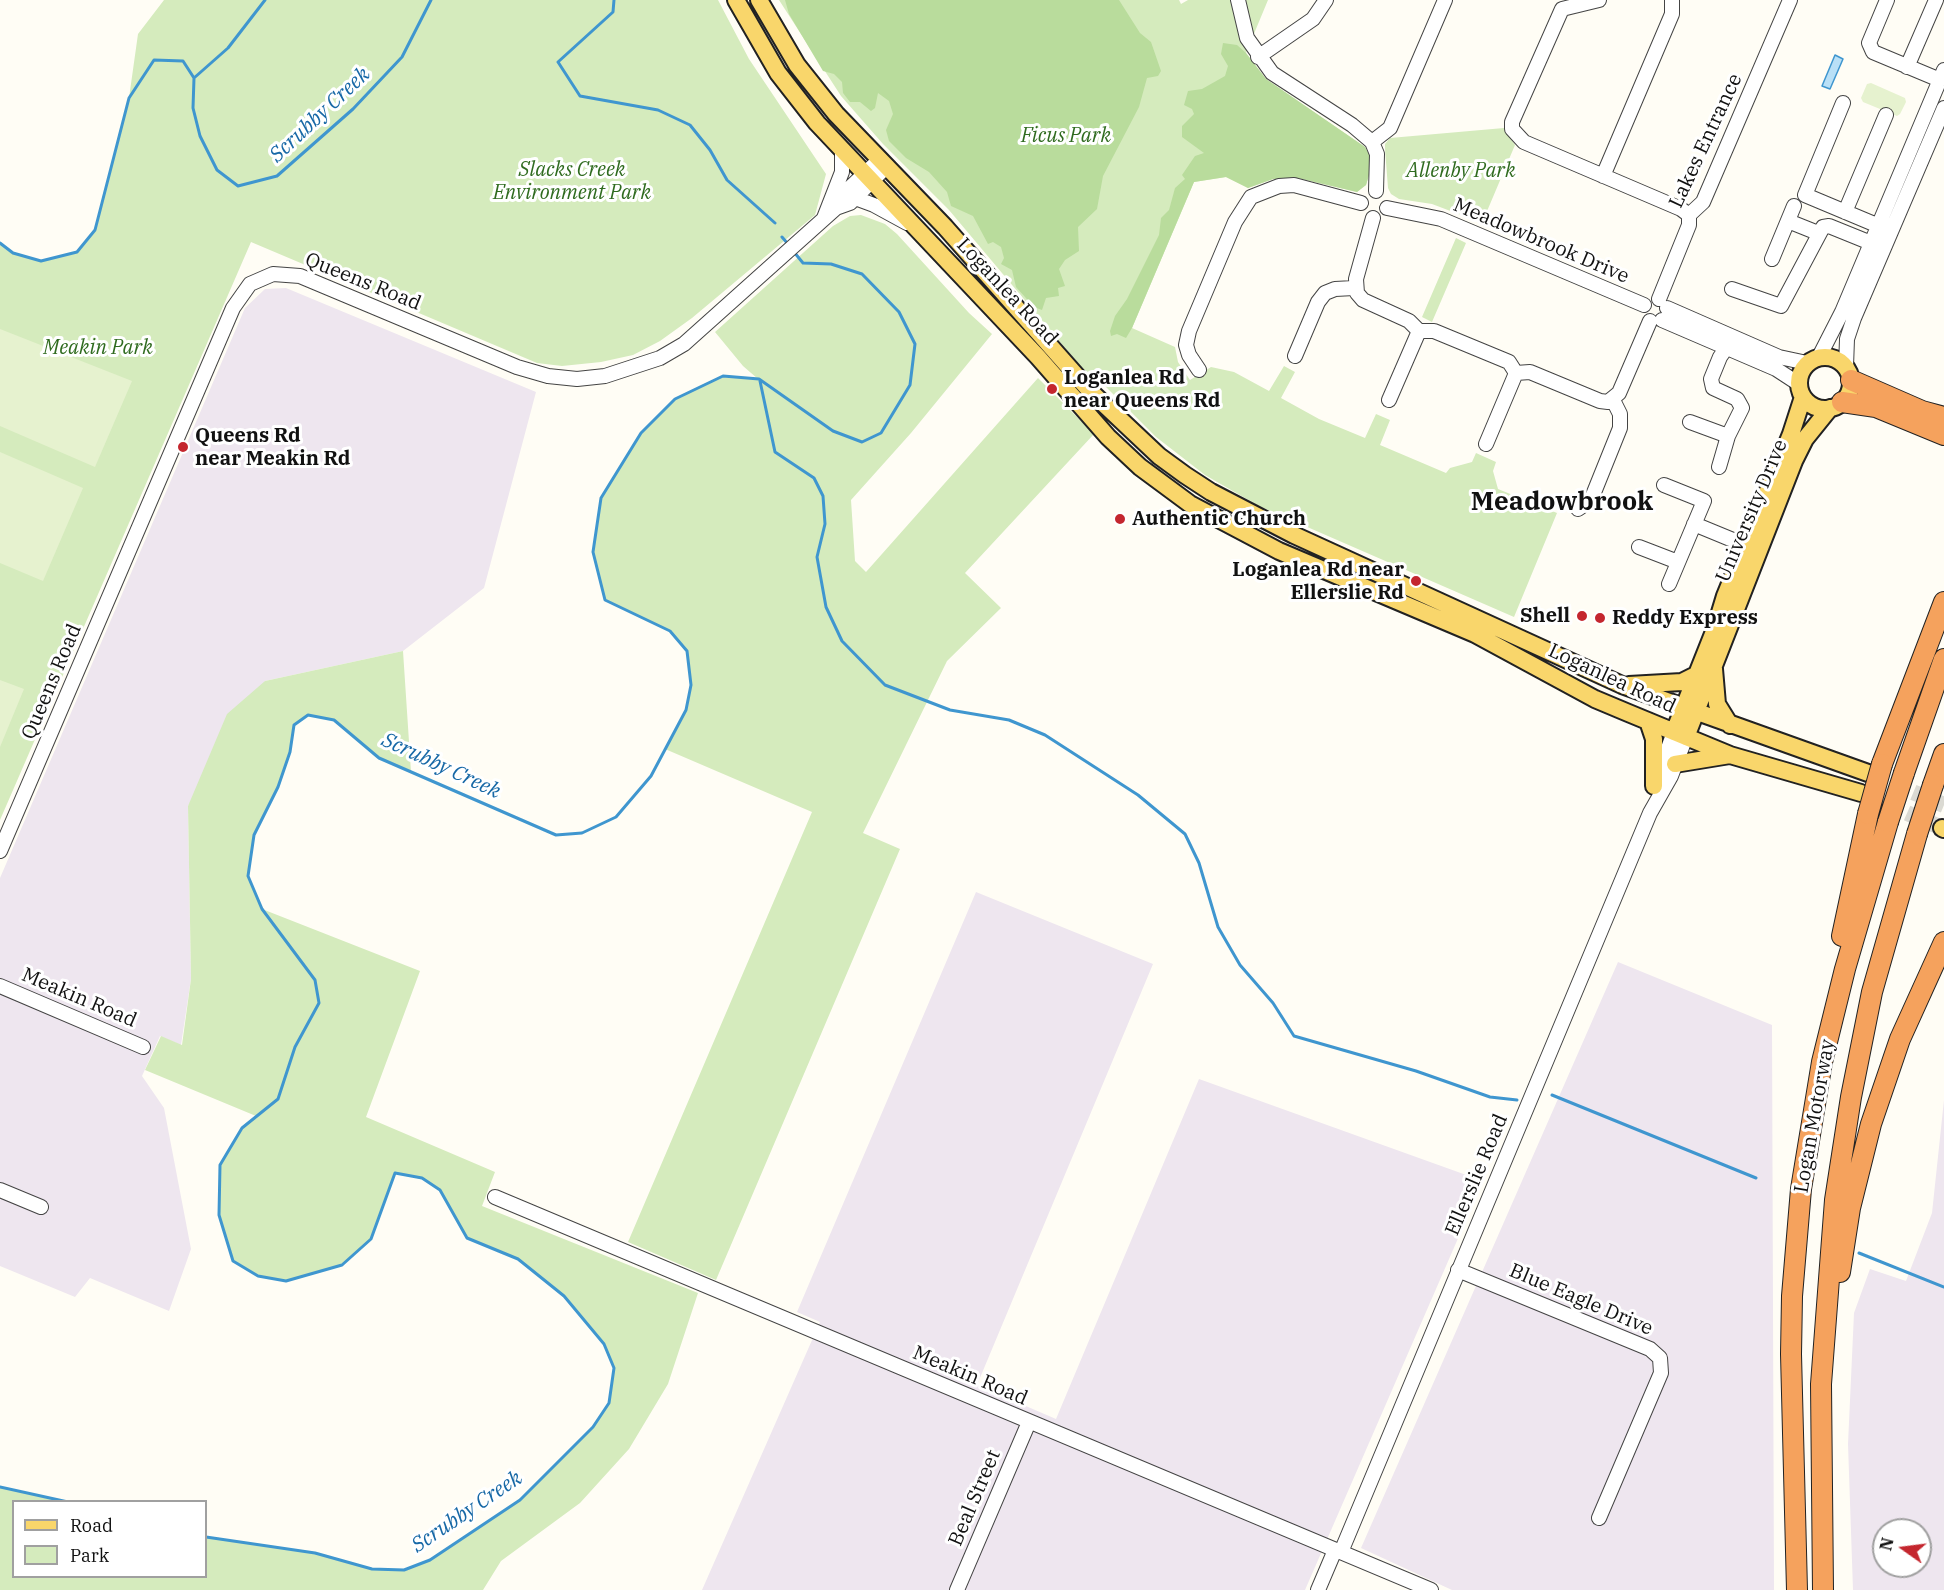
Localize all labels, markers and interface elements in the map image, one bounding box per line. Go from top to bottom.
water label: Scrubby Creek [265,62,375,168]
street label: Lakes Entrance [1664,70,1748,212]
park label: Ficus Park [1021,124,1111,148]
park label: Slacks Creek Environment Park [493,158,651,205]
park label: Allenby Park [1406,159,1516,183]
street label: Meadowbrook Drive [1450,193,1632,289]
street label: Loganlea Road [951,233,1063,351]
street label: Queens Road [301,248,425,316]
park label: Meakin Park [43,336,153,360]
place label: Loganlea Rd near Queens Rd [1064,366,1220,413]
marker: Loganlea Rd near Queens Rd [1045,382,1059,396]
place label: Queens Rd near Meakin Rd [195,424,350,471]
street label: University Drive [1711,436,1793,586]
marker: Queens Rd near Meakin Rd [176,440,190,454]
district label: Meadowbrook [1471,486,1653,518]
place label: Authentic Church [1132,507,1306,531]
marker: Authentic Church [1113,512,1127,526]
place label: Loganlea Rd near Ellerslie Rd [1232,558,1404,605]
marker: Loganlea Rd near Ellerslie Rd [1409,574,1423,588]
place label: Shell [1520,604,1570,628]
place label: Reddy Express [1612,606,1758,630]
marker: Shell [1575,609,1589,623]
marker: Reddy Express [1593,611,1607,625]
street label: Queens Road [17,621,87,743]
street label: Loganlea Road [1544,639,1680,719]
water label: Scrubby Creek [378,727,504,805]
street label: Meakin Road [18,963,140,1033]
street label: Logan Motorway [1790,1037,1840,1195]
street label: Ellerslie Road [1441,1111,1513,1239]
street label: Blue Eagle Drive [1506,1259,1656,1341]
street label: Meakin Road [909,1341,1031,1411]
street label: Beal Street [944,1446,1006,1550]
water label: Scrubby Creek [407,1466,527,1558]
legend [12,1500,207,1578]
text: Road [70,1514,113,1537]
north arrow [1872,1518,1932,1578]
text: N [1875,1536,1898,1553]
text: Park [70,1544,109,1567]

